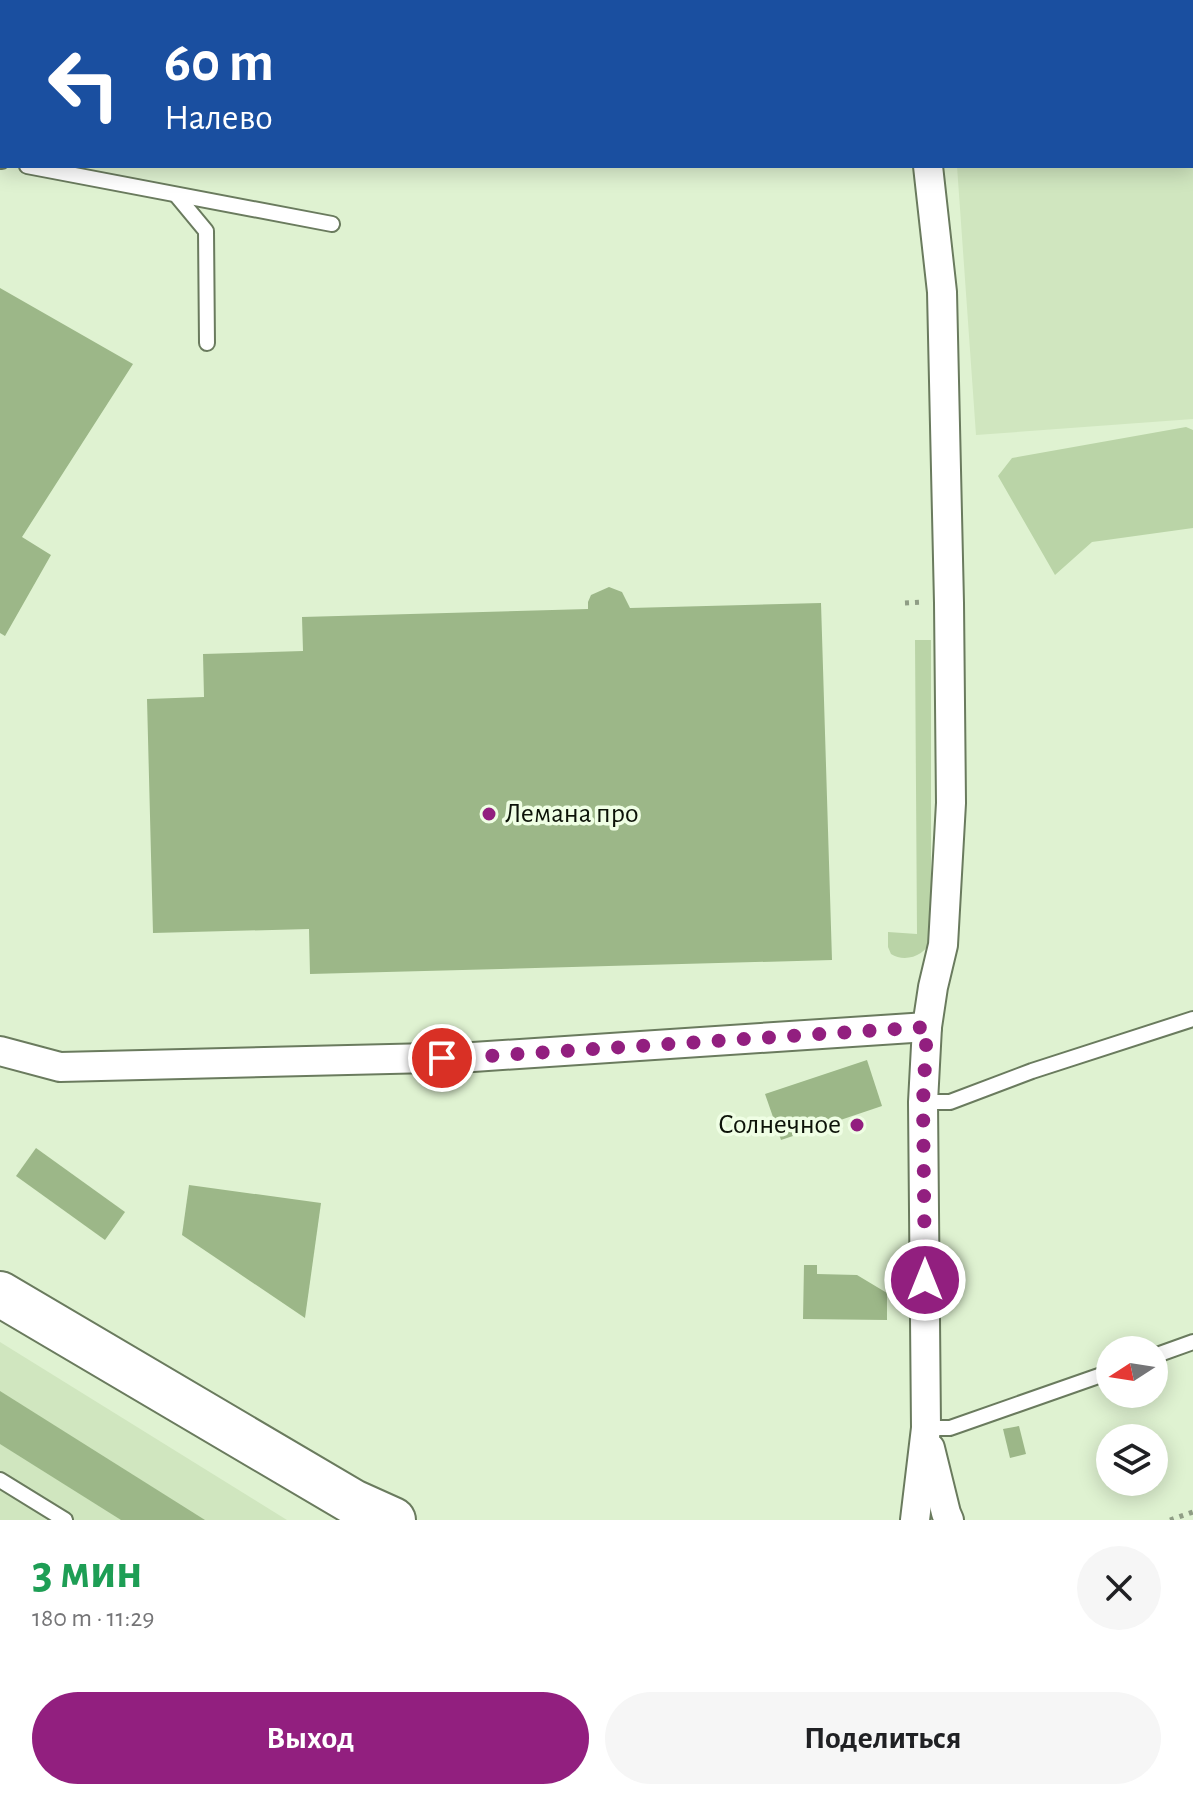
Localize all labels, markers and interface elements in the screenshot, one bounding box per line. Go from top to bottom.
icon: left [32,32,136,136]
text: 60 m [164,35,274,91]
text: Налево [164,100,273,136]
place label: Лемана про [505,800,639,828]
marker: Лемана про [480,805,498,823]
pin [408,1024,476,1092]
icon: arrive [420,1036,464,1080]
place label: Солнечное [718,1111,841,1139]
marker: Солнечное [848,1116,866,1134]
position arrow [883,1238,967,1322]
north arrow [1096,1336,1168,1408]
map controls [1096,1336,1168,1496]
button: layers [1096,1424,1168,1496]
button: close [1077,1546,1161,1630]
text: 3 мин [32,1549,142,1597]
text: 180 m · 11:29 [32,1605,155,1631]
button: Выход [32,1692,589,1784]
button: Поделиться [605,1692,1161,1784]

